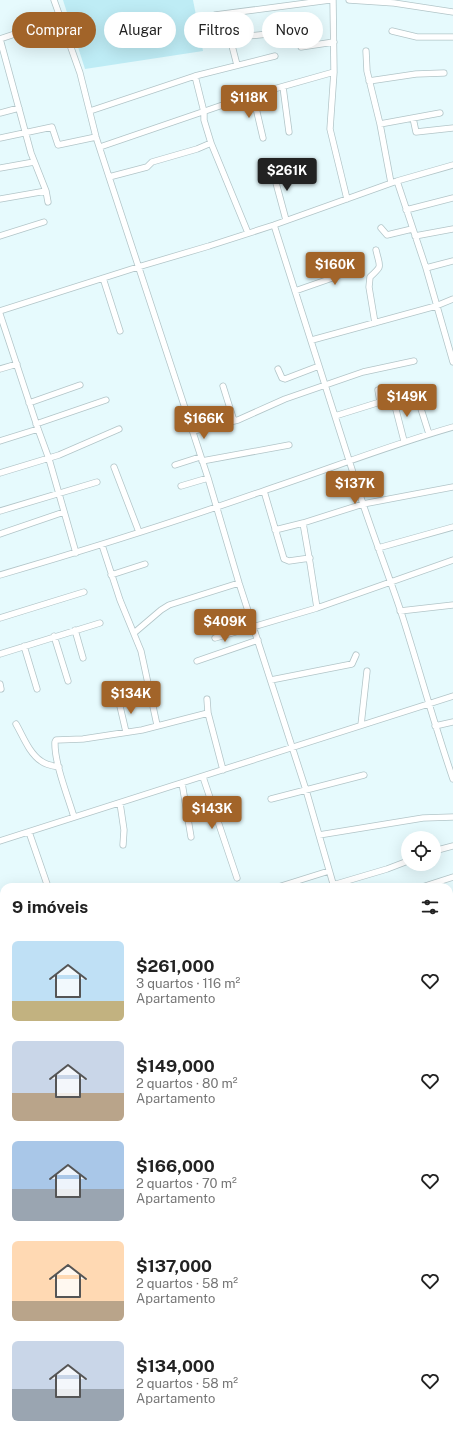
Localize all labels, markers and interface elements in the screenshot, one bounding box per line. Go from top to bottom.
chip: Comprar [12,12,96,48]
chip: Alugar [104,12,176,48]
chip: Filtros [184,12,254,48]
chip: Novo [262,12,323,48]
pin: $118K [221,85,277,119]
text: $118K [230,90,268,105]
pin: $261K [259,158,315,192]
text: $261K [267,163,307,178]
pin: $160K [307,252,363,286]
text: $160K [315,257,355,272]
pin: $149K [379,384,435,418]
text: $149K [387,389,427,404]
pin: $166K [176,406,232,440]
text: $166K [184,411,224,426]
pin: $137K [327,471,383,505]
text: $137K [335,476,375,491]
pin: $409K [197,609,253,643]
text: $409K [203,614,247,629]
pin: $134K [103,681,159,715]
text: $134K [111,686,151,701]
pin: $143K [184,796,240,830]
text: $143K [192,801,232,816]
map controls [401,831,441,871]
button: locate [401,831,441,871]
icon: filters [419,896,441,918]
text: 9 imóveis [12,897,88,917]
text: $261,000 [136,956,214,976]
icon: home [44,957,92,1005]
icon: heart [419,970,441,992]
text: 3 quartos · 116 m² [136,976,240,991]
text: Apartamento [136,991,215,1006]
text: $149,000 [136,1056,215,1076]
icon: home [44,1057,92,1105]
icon: heart [419,1070,441,1092]
text: 2 quartos · 80 m² [136,1076,238,1091]
text: Apartamento [136,1091,215,1106]
text: $166,000 [136,1156,215,1176]
icon: home [44,1157,92,1205]
icon: heart [419,1170,441,1192]
text: 2 quartos · 70 m² [136,1176,237,1191]
text: Apartamento [136,1191,215,1206]
text: $137,000 [136,1256,212,1276]
icon: home [44,1257,92,1305]
icon: heart [419,1270,441,1292]
text: 2 quartos · 58 m² [136,1276,238,1291]
text: Apartamento [136,1291,215,1306]
text: $134,000 [136,1356,215,1376]
icon: home [44,1357,92,1405]
icon: heart [419,1370,441,1392]
text: 2 quartos · 58 m² [136,1376,238,1391]
text: Apartamento [136,1391,215,1406]

